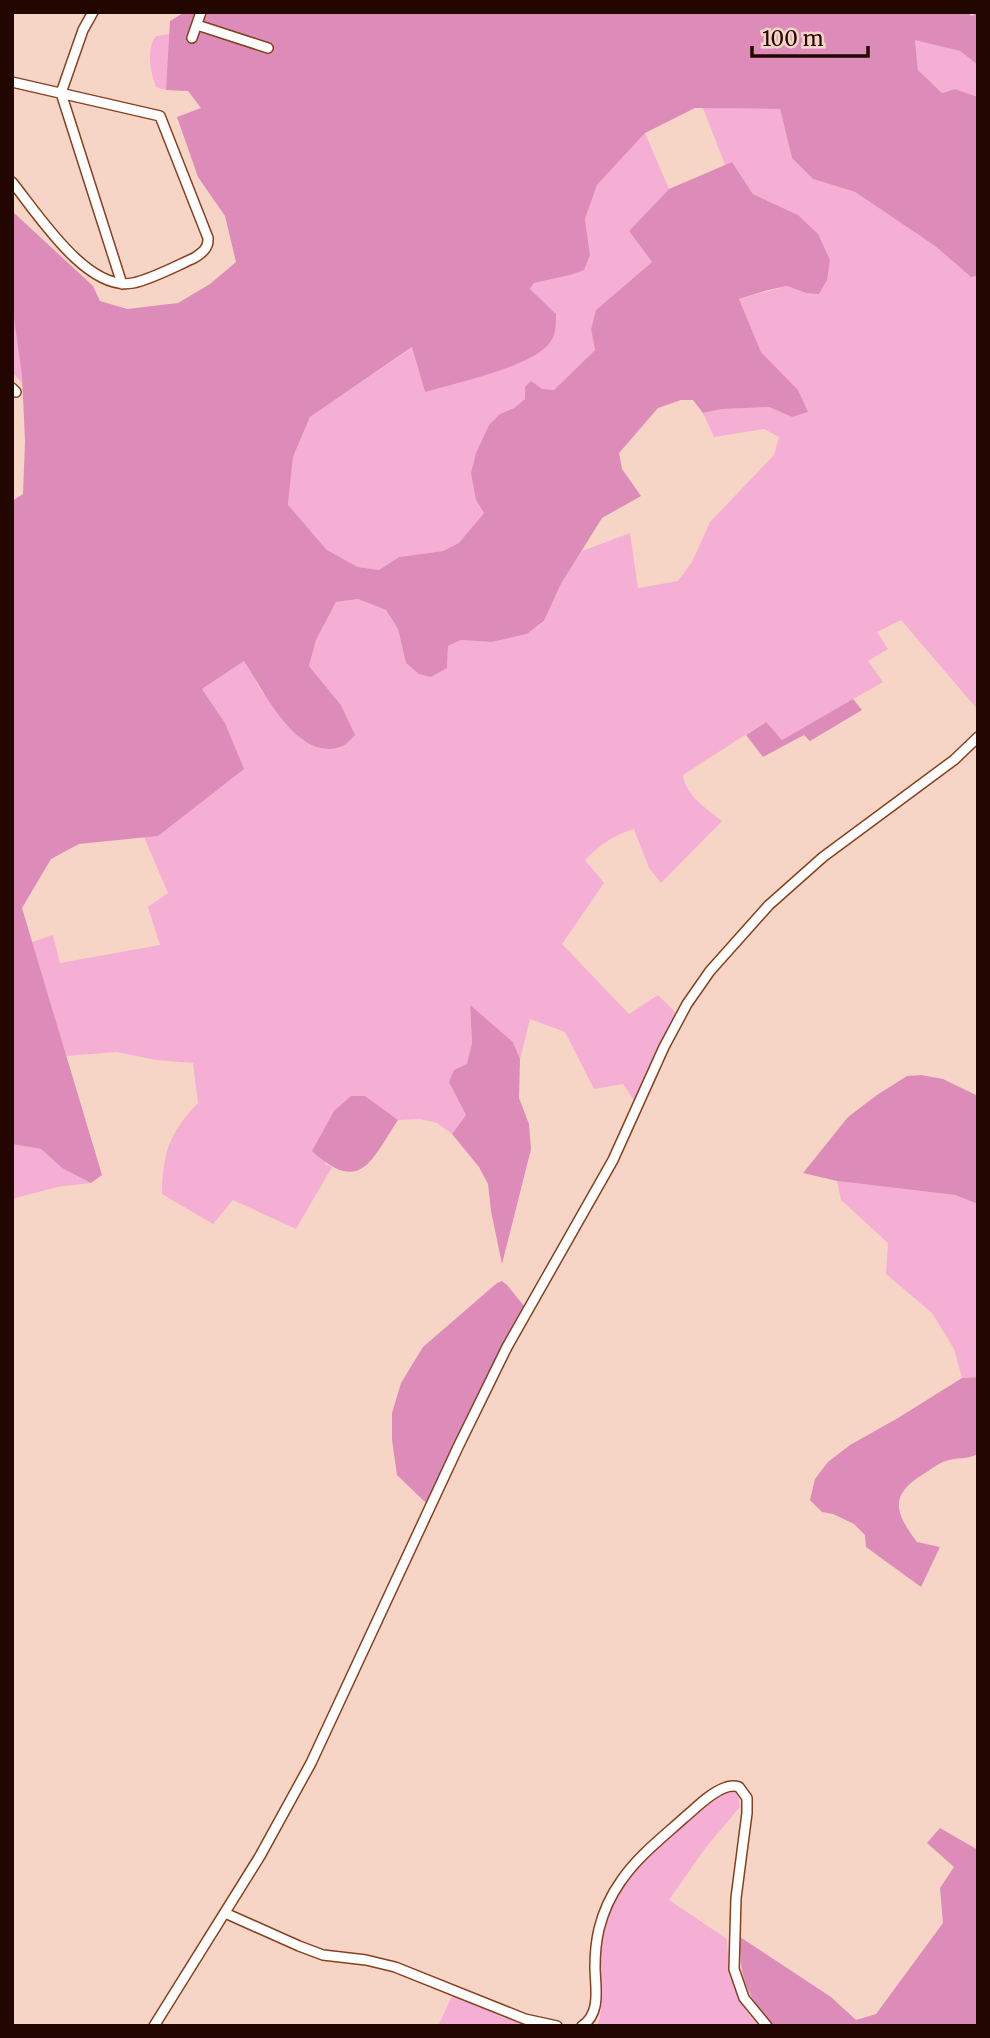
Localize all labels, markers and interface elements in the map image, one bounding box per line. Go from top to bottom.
scale bar [752,14,867,58]
text: 100 m [762,25,824,52]

